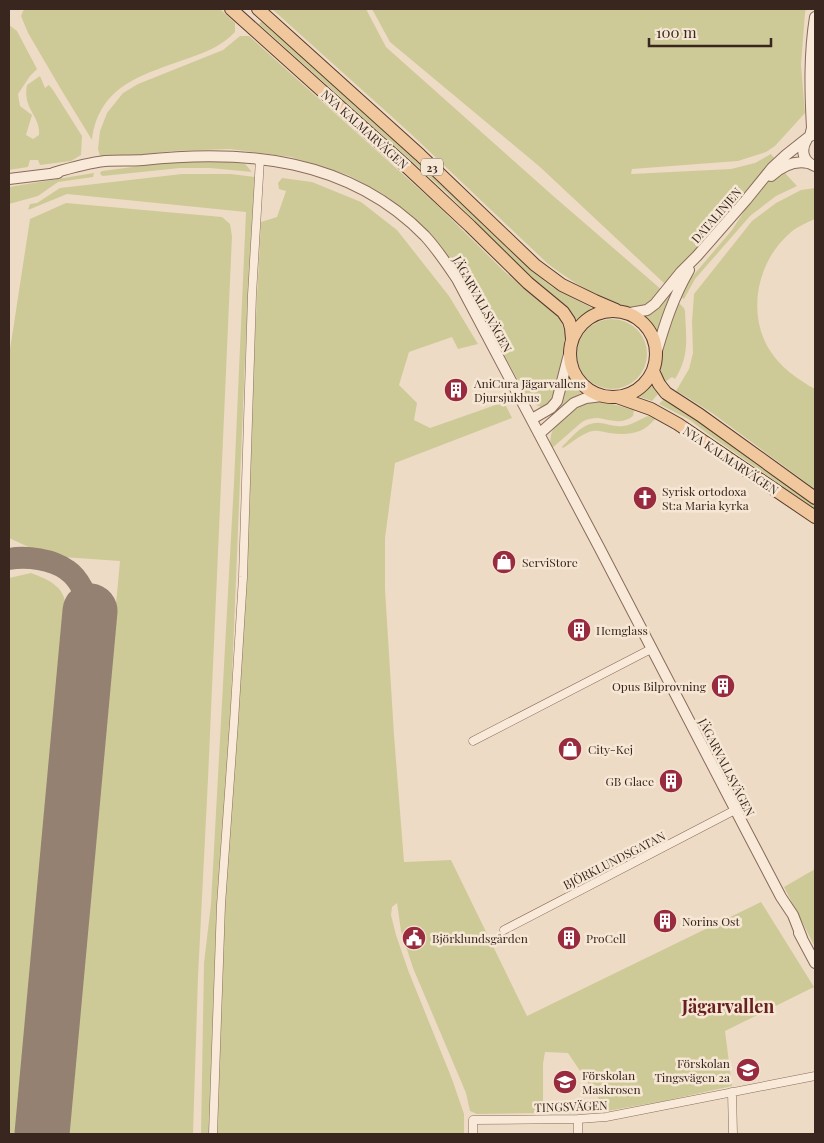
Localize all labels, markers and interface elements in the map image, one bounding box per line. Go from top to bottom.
scale bar [649,15,772,47]
text: 100 m [656,22,697,42]
street label: NYA KALMARVÄGEN [318,86,412,173]
road number: 23 [421,158,443,176]
street label: DATALINJEN [687,183,745,246]
street label: JÄGARVALLSVÄGEN [449,252,516,355]
place label: AniCura Jägarvallens Djursjukhus [473,375,586,405]
building icon: AniCura Jägarvallens Djursjukhus [443,377,469,403]
street label: NYA KALMARVÄGEN [680,422,782,498]
place label: Syrisk ortodoxa St:a Maria kyrka [662,483,749,513]
church icon: Syrisk ortodoxa St:a Maria kyrka [632,485,658,511]
shop icon: ServiStore [491,549,517,575]
place label: ServiStore [522,554,578,570]
building icon: Hemglass [566,617,592,643]
place label: Hemglass [596,622,648,638]
building icon: Opus Bilprovning [710,673,736,699]
place label: Opus Bilprovning [612,678,707,694]
street label: JÄGARVALLSVÄGEN [695,715,759,819]
shop icon: City-Kej [557,736,583,762]
place label: City-Kej [588,741,633,757]
building icon: GB Glace [658,768,684,794]
place label: GB Glace [605,773,654,789]
street label: BJÖRKLUNDSGATAN [560,827,668,893]
building icon: Norins Ost [652,908,678,934]
place label: Norins Ost [682,913,740,929]
public building icon: Björklundsgården [401,925,427,951]
building icon: ProCell [556,925,582,951]
place label: Björklundsgården [432,930,528,946]
place label: ProCell [586,930,626,946]
district label: Jägarvallen [681,994,774,1018]
place label: Förskolan Tingsvägen 2a [654,1055,730,1085]
school or university icon: Förskolan Tingsvägen 2a [735,1057,761,1083]
place label: Förskolan Maskrosen [582,1067,641,1097]
school or university icon: Förskolan Maskrosen [552,1069,578,1095]
street label: TINGSVÄGEN [534,1097,608,1115]

